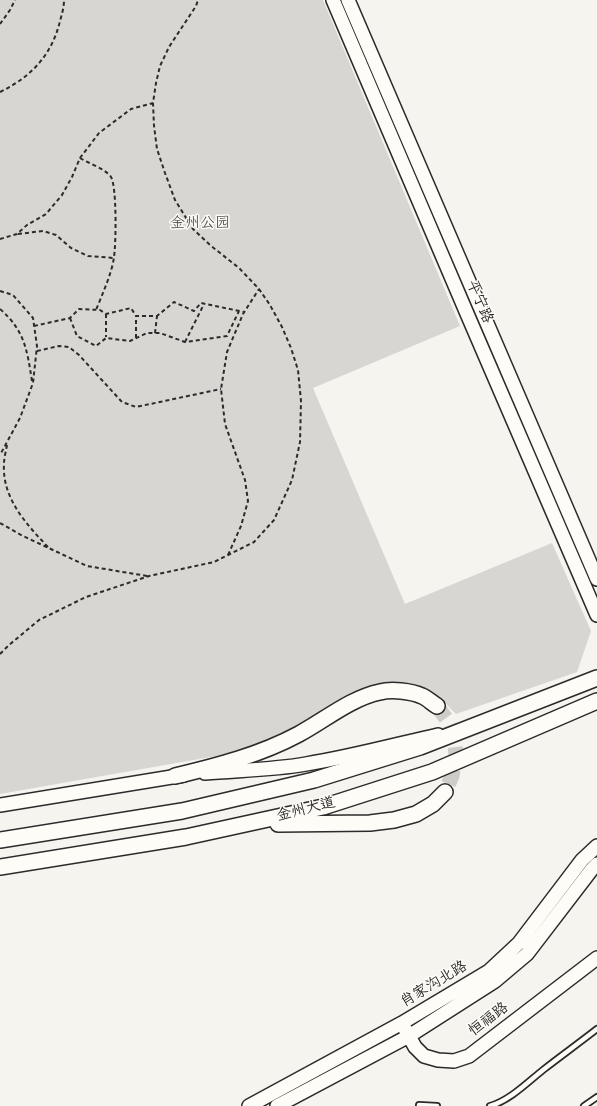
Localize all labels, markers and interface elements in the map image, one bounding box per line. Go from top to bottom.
park label: 金州公园 [170,215,230,233]
street label: 平宁路 [462,278,496,326]
street label: 金州大道 [275,794,337,826]
street label: 肖家沟北路 [397,958,471,1012]
street label: 恒福路 [466,999,512,1041]

